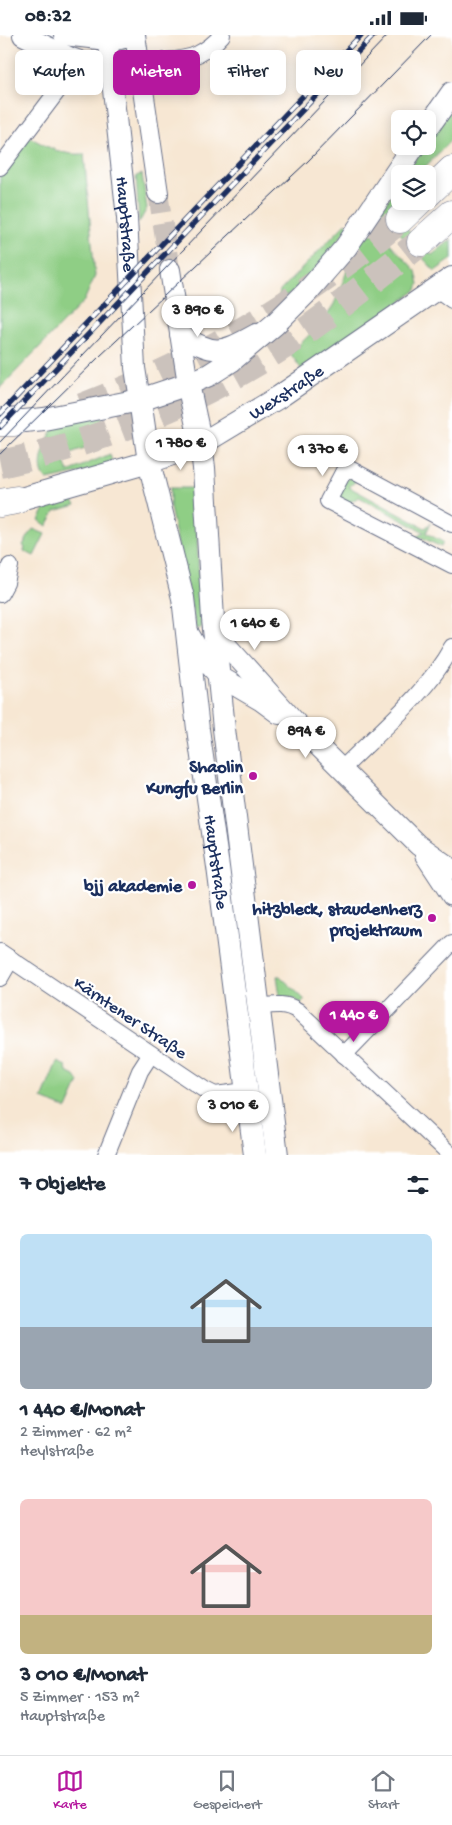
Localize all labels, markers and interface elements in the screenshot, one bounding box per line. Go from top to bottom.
text: 08:32 [25,6,71,29]
chip: Kaufen [15,50,103,95]
chip: Mieten [113,50,200,95]
chip: Filter [210,50,286,95]
chip: Neu [296,50,361,95]
map controls [391,110,436,210]
button: locate [391,110,436,155]
button: layers [391,165,436,210]
street label: Hauptstraße [110,176,138,273]
pin: 3 890 € [152,295,244,338]
text: 3 890 € [172,302,224,321]
street label: Wexstraße [246,361,329,426]
pin: 1 780 € [135,429,227,471]
text: 1 780 € [156,435,206,454]
pin: 1 370 € [277,435,369,477]
text: 1 370 € [298,441,348,460]
pin: 1 640 € [209,609,301,651]
text: 1 640 € [231,615,279,634]
pin: 894 € [271,717,341,759]
text: 894 € [287,723,325,742]
place label: Shaolin Kungfu Berlin [145,758,243,800]
marker: Shaolin Kungfu Berlin [247,770,259,782]
street label: Hauptstraße [198,813,231,912]
place label: bjj akademie [83,877,183,898]
marker: bjj akademie [186,879,198,891]
place label: hitzbleck, staudenherz projektraum [252,900,423,942]
marker: hitzbleck, staudenherz projektraum [426,912,438,924]
street label: Kärntener Straße [69,973,191,1065]
pin: 1 440 € [308,1001,400,1043]
text: 1 440 € [330,1007,378,1026]
pin: 3 010 € [187,1091,279,1133]
text: 3 010 € [208,1097,258,1116]
icon: filters [404,1171,432,1199]
text: 7 Objekte [20,1173,105,1198]
icon: home [181,1266,271,1356]
text: 1 440 €/Monat [20,1399,143,1424]
text: 2 Zimmer · 62 m² [20,1424,132,1443]
text: Heylstraße [20,1443,94,1462]
icon: home [181,1531,271,1621]
text: 3 010 €/Monat [20,1664,146,1689]
text: 5 Zimmer · 153 m² [20,1689,140,1708]
text: Hauptstraße [20,1708,105,1727]
tab: Karte [53,1767,87,1814]
tab: Gespeichert [193,1767,262,1814]
tab: Start [368,1767,399,1814]

